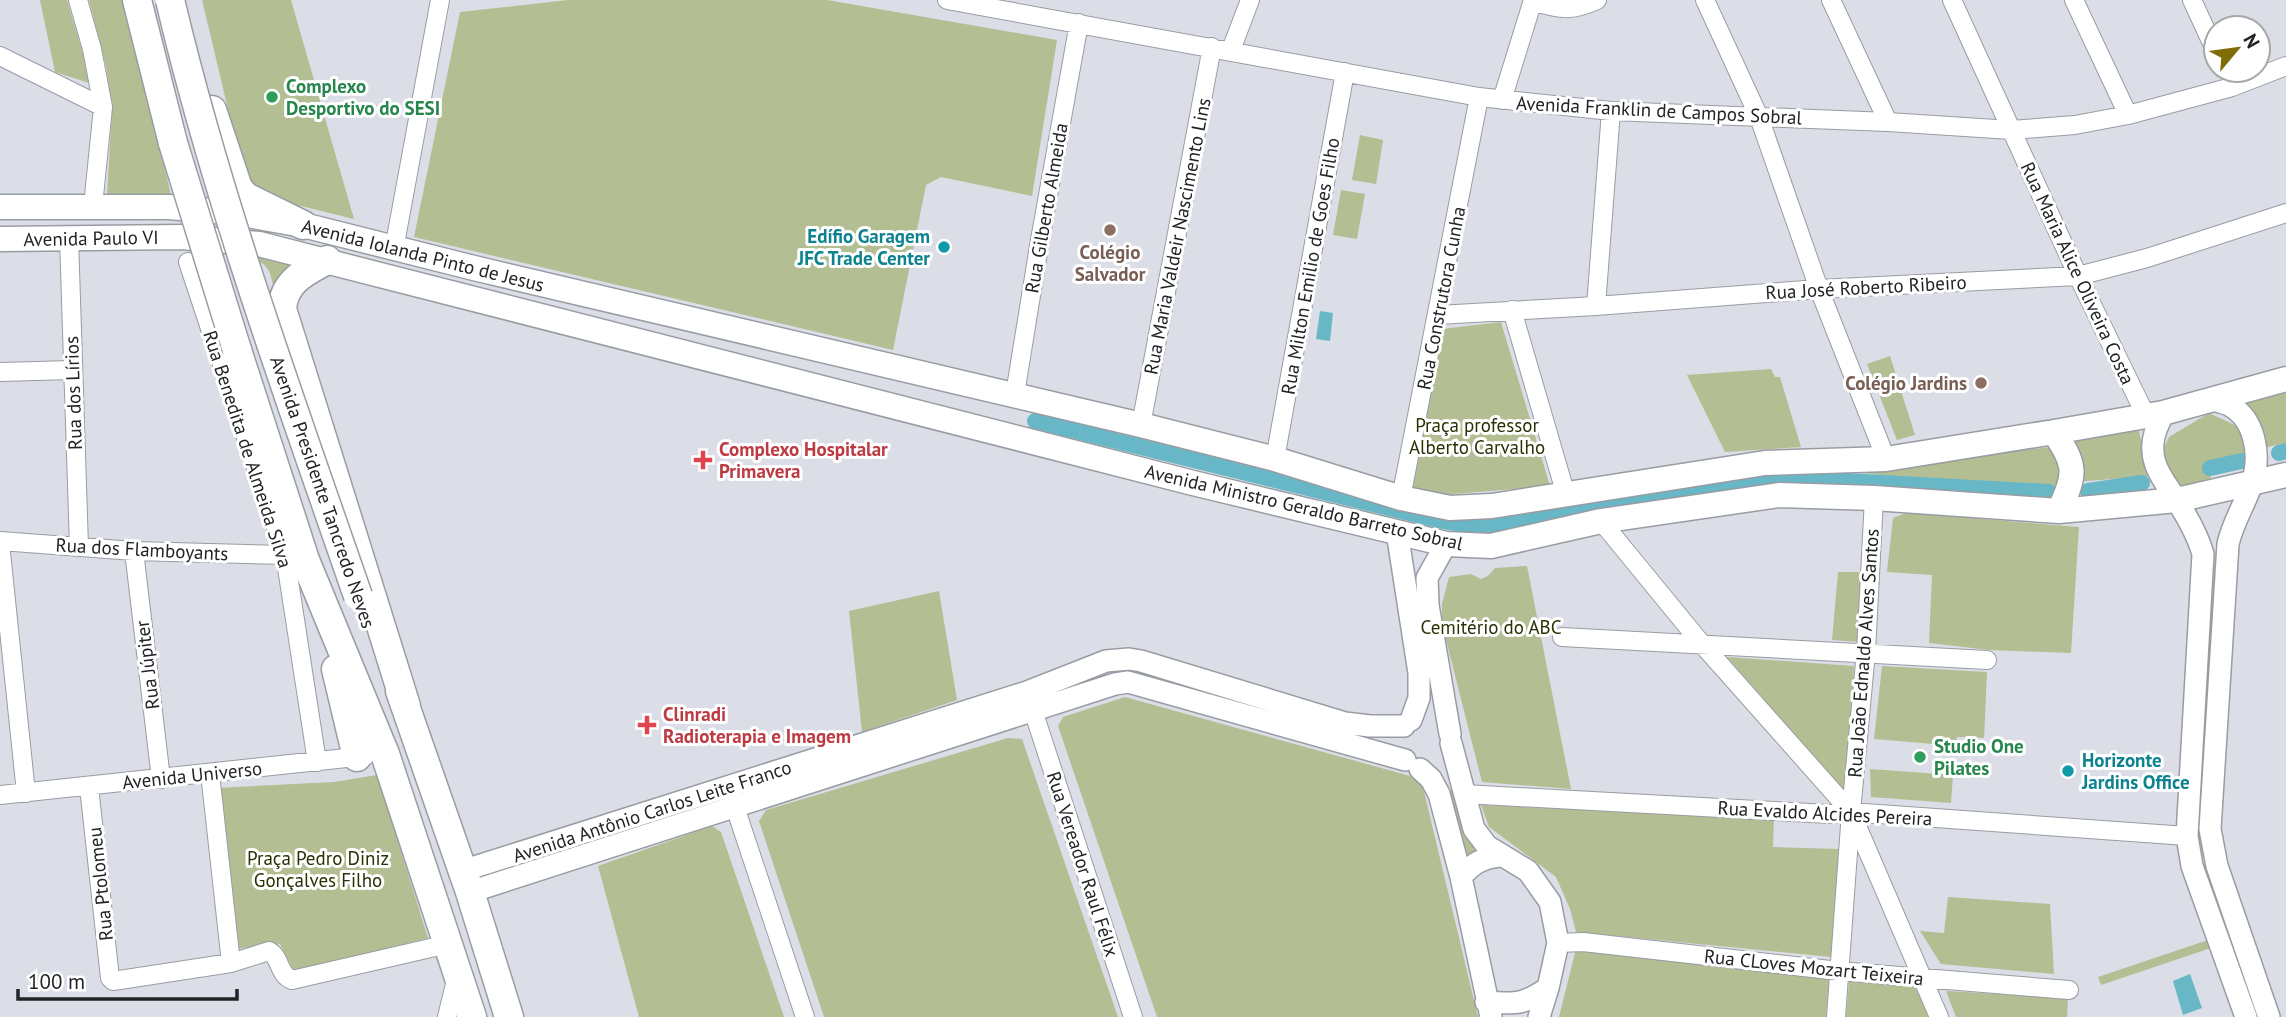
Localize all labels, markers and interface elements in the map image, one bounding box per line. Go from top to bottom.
north arrow [2202,14,2272,84]
text: N [2238,29,2265,52]
place label: Complexo Desportivo do SESI [286,74,440,120]
marker: Complexo Desportivo do SESI [264,89,280,105]
street label: Avenida Franklin de Campos Sobral [1515,91,1803,130]
street label: Rua Maria Valdeir Nascimento Lins [1138,96,1216,376]
street label: Rua Gilberto Almeida [1019,121,1073,295]
street label: Rua Milton Emilio de Goes Filho [1276,136,1344,396]
street label: Rua Maria Alice Oliveira Costa [2016,158,2140,388]
street label: Rua Construtora Cunha [1411,204,1471,392]
street label: Avenida Iolanda Pinto de Jesus [299,213,547,297]
marker: Colégio Salvador [1102,222,1118,238]
place label: Edífio Garagem JFC Trade Center [797,224,930,270]
street label: Avenida Paulo VI [23,225,159,251]
marker: Edífio Garagem JFC Trade Center [936,239,952,255]
place label: Colégio Salvador [1075,240,1146,286]
street label: Rua José Roberto Ribeiro [1765,270,1967,304]
street label: Rua Benedita de Almeida Silva [198,327,298,571]
street label: Rua dos Lírios [59,336,87,450]
street label: Avenida Presidente Tancredo Neves [265,353,381,631]
place label: Colégio Jardins [1845,371,1967,395]
marker: Colégio Jardins [1973,375,1989,391]
park label: Praça professor Alberto Carvalho [1409,413,1545,459]
place label: Complexo Hospitalar Primavera [719,437,888,483]
marker: Complexo Hospitalar Primavera [693,450,713,470]
street label: Avenida Ministro Geraldo Barreto Sobral [1143,459,1466,555]
street label: Rua João Ednaldo Alves Santos [1842,528,1884,778]
street label: Rua dos Flamboyants [55,532,229,566]
park label: Cemitério do ABC [1421,615,1562,639]
street label: Rua Júpiter [130,619,164,711]
place label: Clinradi Radioterapia e Imagem [663,702,851,748]
marker: Clinradi Radioterapia e Imagem [637,715,657,735]
place label: Studio One Pilates [1934,734,2024,780]
place label: Horizonte Jardins Office [2081,748,2190,794]
marker: Studio One Pilates [1912,749,1928,765]
street label: Avenida Antônio Carlos Leite Franco [510,755,794,867]
street label: Avenida Universo [121,756,263,794]
marker: Horizonte Jardins Office [2060,763,2076,779]
street label: Rua Vereador Raul Félix [1042,768,1124,960]
street label: Rua Evaldo Alcides Pereira [1717,795,1933,831]
street label: Rua Ptolomeu [82,826,118,942]
park label: Praça Pedro Diniz Gonçalves Filho [247,846,389,892]
street label: Rua CLoves Mozart Teixeira [1703,944,1925,990]
scale bar [18,958,236,1002]
text: 100 m [28,968,85,995]

